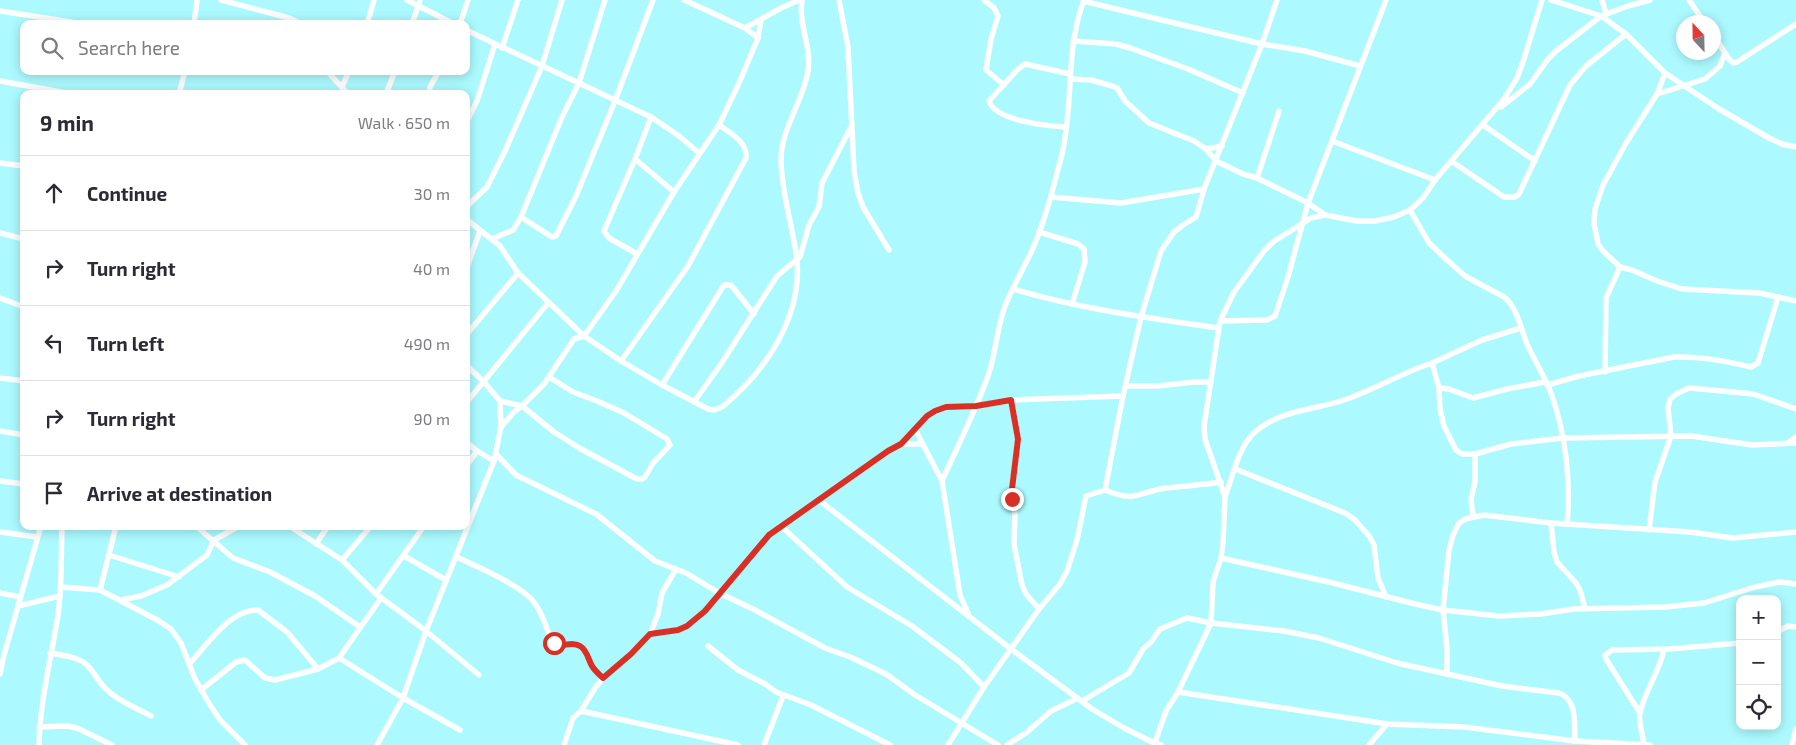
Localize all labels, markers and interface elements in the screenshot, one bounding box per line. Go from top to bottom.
north arrow [1676,15,1721,60]
search box [20,20,470,75]
icon: search [38,34,66,62]
text: Search here [78,36,180,59]
text: 9 min [40,110,94,135]
text: Walk · 650 m [358,113,450,132]
icon: ahead [40,179,68,207]
text: Continue [87,182,167,205]
text: 30 m [414,184,450,203]
icon: right [40,254,68,282]
text: Turn right [87,257,175,280]
text: 40 m [413,259,450,278]
icon: left [40,329,68,357]
text: Turn left [87,332,164,355]
text: 490 m [404,334,450,353]
icon: right [40,404,68,432]
text: Turn right [87,407,175,430]
text: 90 m [414,409,450,428]
icon: arrive [40,479,68,507]
text: Arrive at destination [87,482,272,505]
route end [1001,488,1024,511]
map controls [1736,595,1781,730]
button: + [1736,595,1781,640]
route start [543,632,566,655]
button: − [1736,640,1781,685]
button: locate [1736,685,1781,730]

